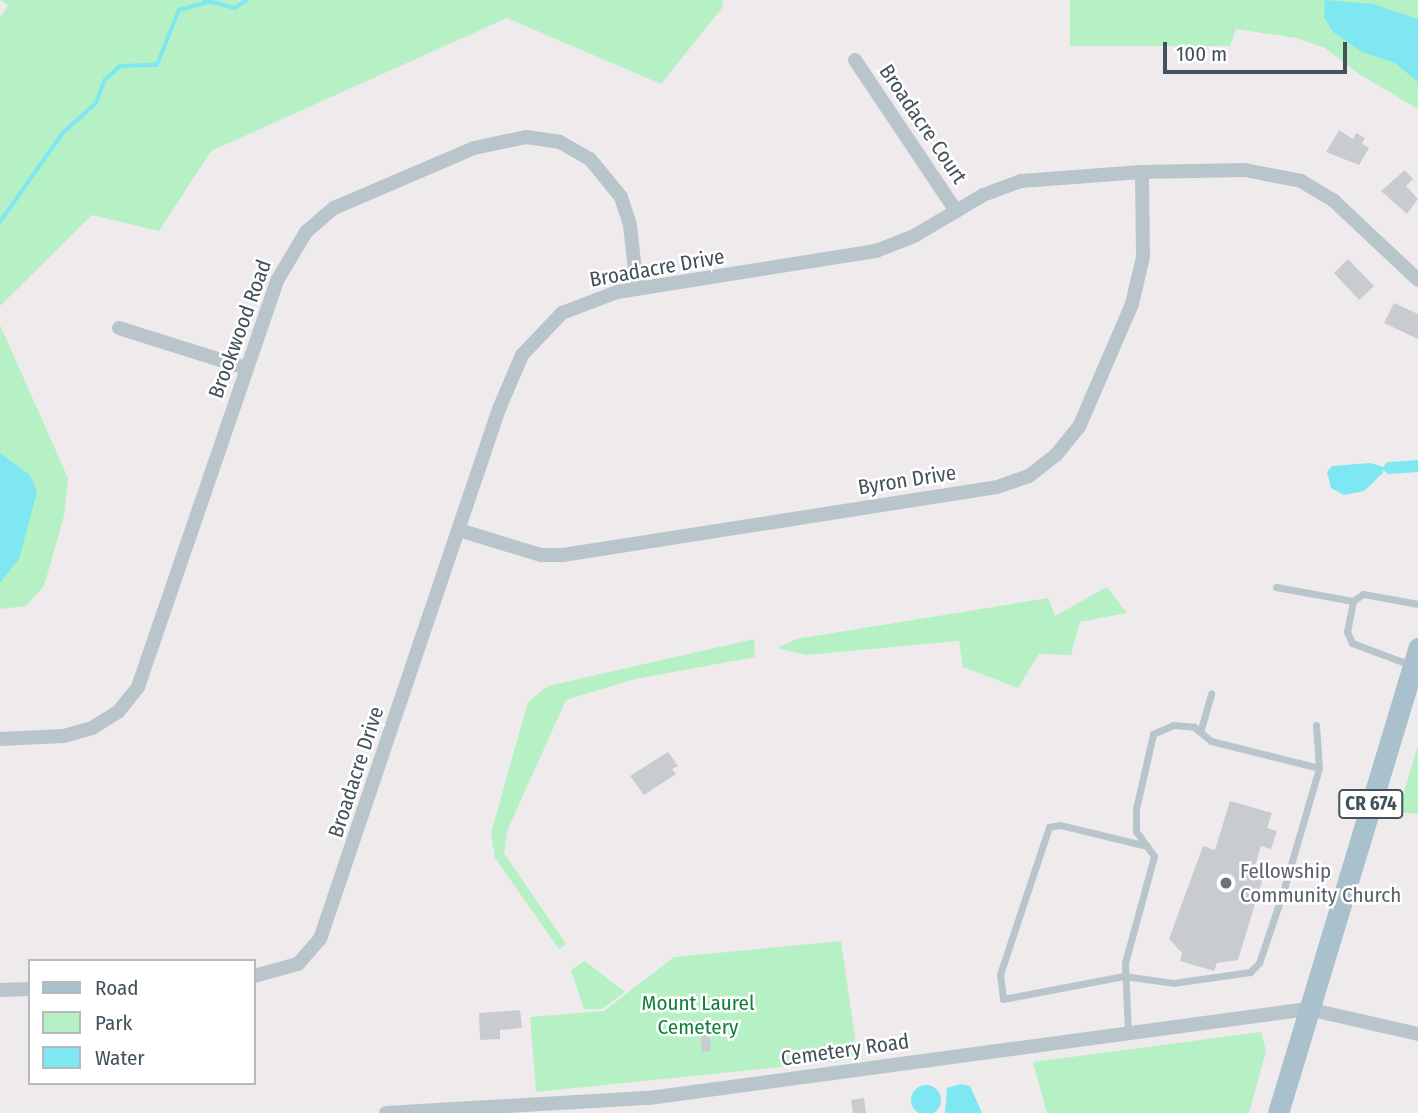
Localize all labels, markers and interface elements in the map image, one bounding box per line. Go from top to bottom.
scale bar [1166,28,1350,72]
text: 100 m [1176,41,1227,67]
street label: Broadacre Court [874,60,972,188]
street label: Broadacre Drive [588,244,726,292]
street label: Brookwood Road [203,256,277,402]
street label: Byron Drive [856,460,958,500]
street label: Broadacre Drive [323,703,389,841]
road number: CR 674 [1338,789,1404,820]
place label: Fellowship Community Church [1240,858,1401,908]
marker: Fellowship Community Church [1218,875,1234,891]
legend [28,959,256,1085]
text: Road [95,975,139,1001]
park label: Mount Laurel Cemetery [642,990,754,1040]
text: Park [95,1010,132,1036]
street label: Cemetery Road [779,1029,911,1071]
text: Water [95,1045,145,1071]

